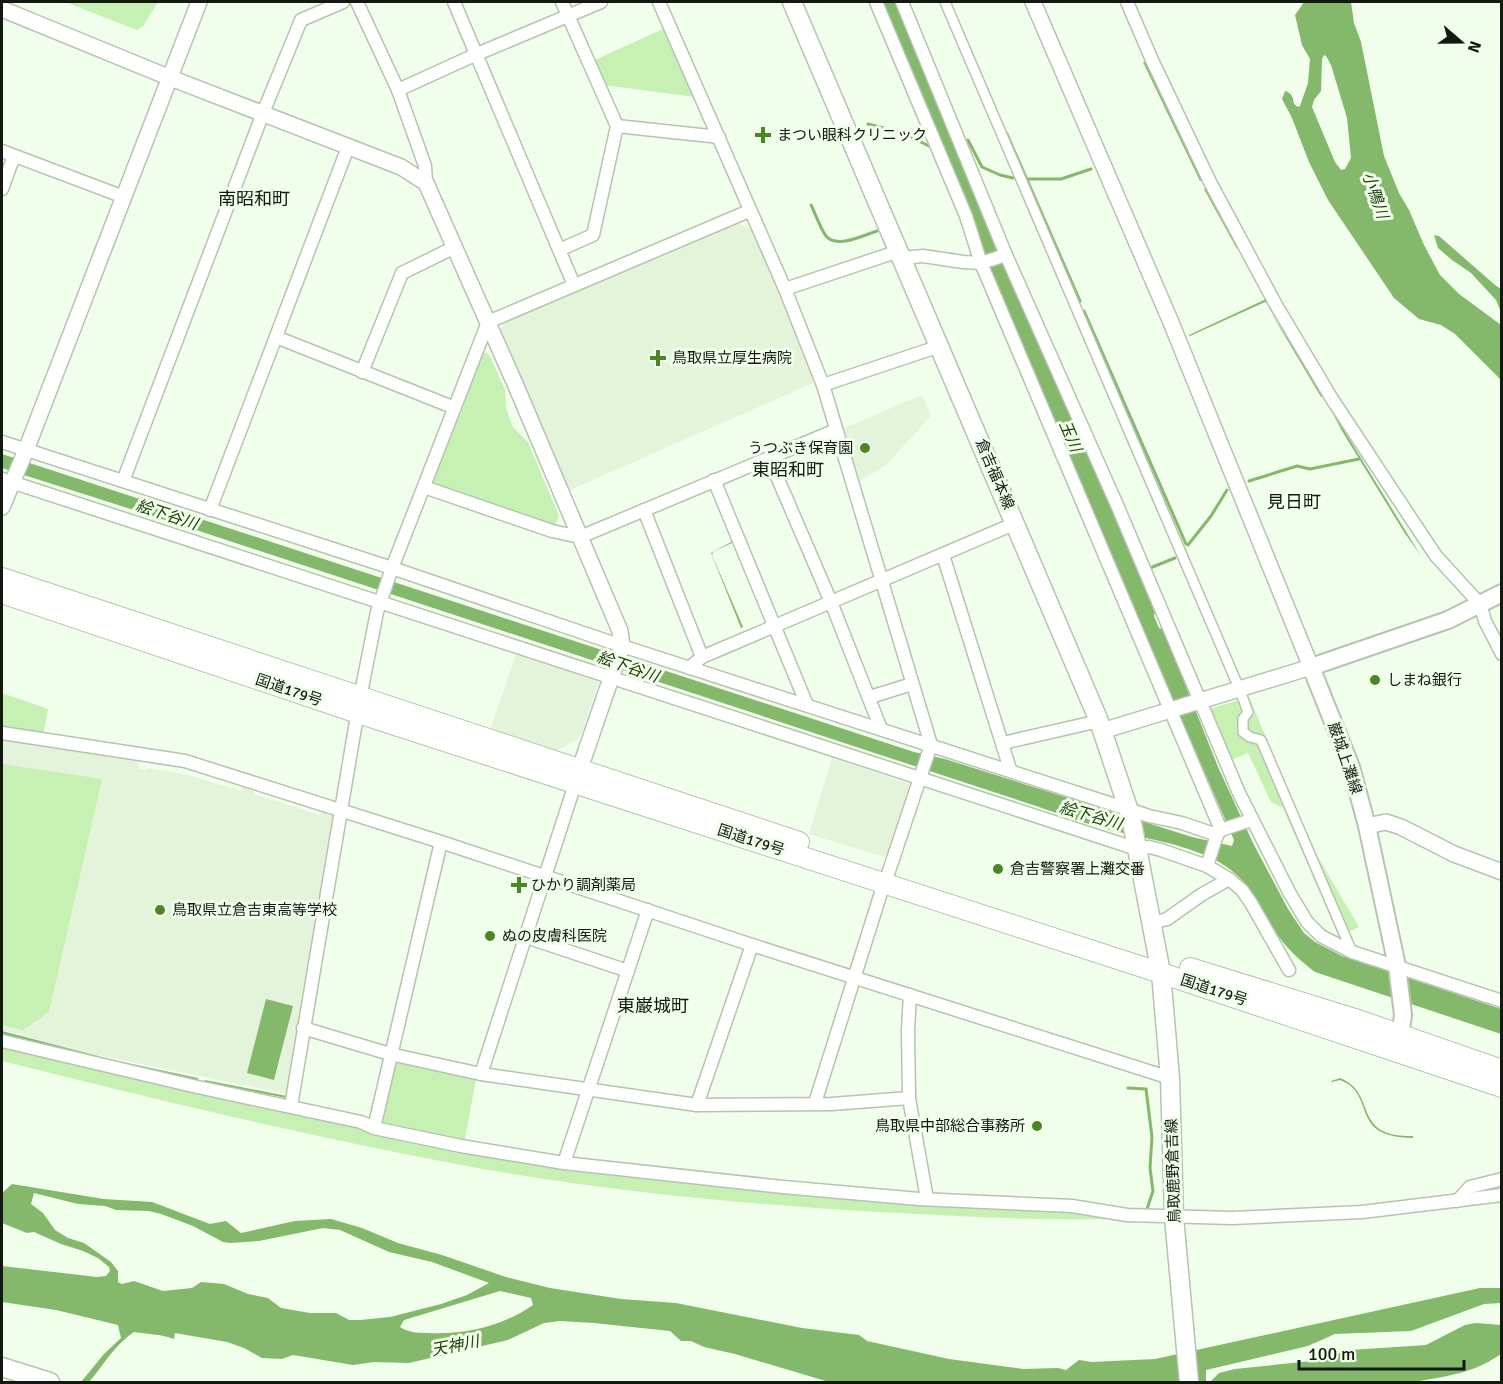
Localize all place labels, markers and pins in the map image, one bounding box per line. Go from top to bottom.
marker: まつい眼科クリニック [754,126,772,144]
place label: まつい眼科クリニック [777,126,927,144]
marker: 鳥取県立厚生病院 [649,349,667,367]
place label: 鳥取県立厚生病院 [672,349,792,367]
place label: うつぶき保育園 [748,439,853,457]
marker: うつぶき保育園 [858,441,872,455]
place label: しまね銀行 [1387,671,1462,689]
marker: しまね銀行 [1368,673,1382,687]
place label: 倉吉警察署上灘交番 [1010,860,1145,878]
marker: 倉吉警察署上灘交番 [991,862,1005,876]
place label: ひかり調剤薬局 [531,876,636,894]
marker: ひかり調剤薬局 [512,878,526,892]
place label: 鳥取県立倉吉東高等学校 [172,901,337,919]
marker: 鳥取県立倉吉東高等学校 [153,903,167,917]
place label: ぬの皮膚科医院 [502,927,607,945]
marker: ぬの皮膚科医院 [483,929,497,943]
place label: 鳥取県中部総合事務所 [875,1117,1025,1135]
marker: 鳥取県中部総合事務所 [1030,1119,1044,1133]

